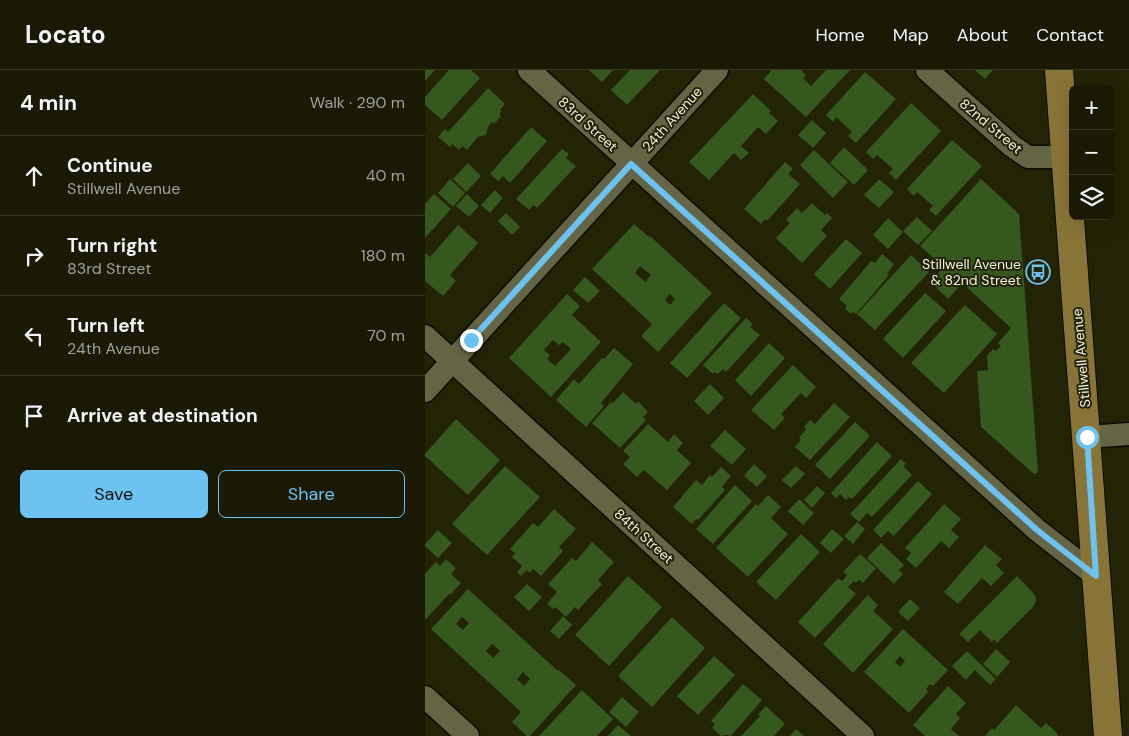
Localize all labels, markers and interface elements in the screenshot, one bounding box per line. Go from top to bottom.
text: Locato [25,19,106,50]
text: Home [815,23,865,47]
text: Map [893,23,929,47]
text: About [957,23,1008,47]
text: Contact [1036,23,1104,47]
street label: 24th Avenue [638,83,706,155]
map controls [1069,85,1114,220]
button: + [1069,85,1114,130]
text: 4 min [20,89,77,117]
text: Walk · 290 m [310,92,405,113]
street label: 83rd Street [555,93,621,155]
street label: 82nd Street [956,94,1026,158]
button: − [1069,130,1114,175]
text: Continue [67,153,153,178]
icon: ahead [20,162,48,190]
text: 40 m [366,165,405,186]
button: layers [1069,175,1114,220]
text: Stillwell Avenue [67,178,180,199]
text: Turn right [67,233,157,258]
icon: right [20,242,48,270]
text: 180 m [361,245,405,266]
place label: Stillwell Avenue & 82nd Street [922,255,1021,289]
text: 83rd Street [67,258,151,279]
bus stop icon: Stillwell Avenue & 82nd Street [1025,259,1051,285]
street label: Stillwell Avenue [1068,308,1094,408]
text: Turn left [67,313,145,338]
icon: left [20,322,48,350]
text: 70 m [367,325,405,346]
route end [460,329,483,352]
text: 24th Avenue [67,338,160,359]
icon: arrive [20,402,48,430]
text: Arrive at destination [67,403,258,428]
route start [1076,426,1099,449]
button: Save [20,470,208,518]
button: Share [218,470,405,518]
street label: 84th Street [610,505,678,567]

